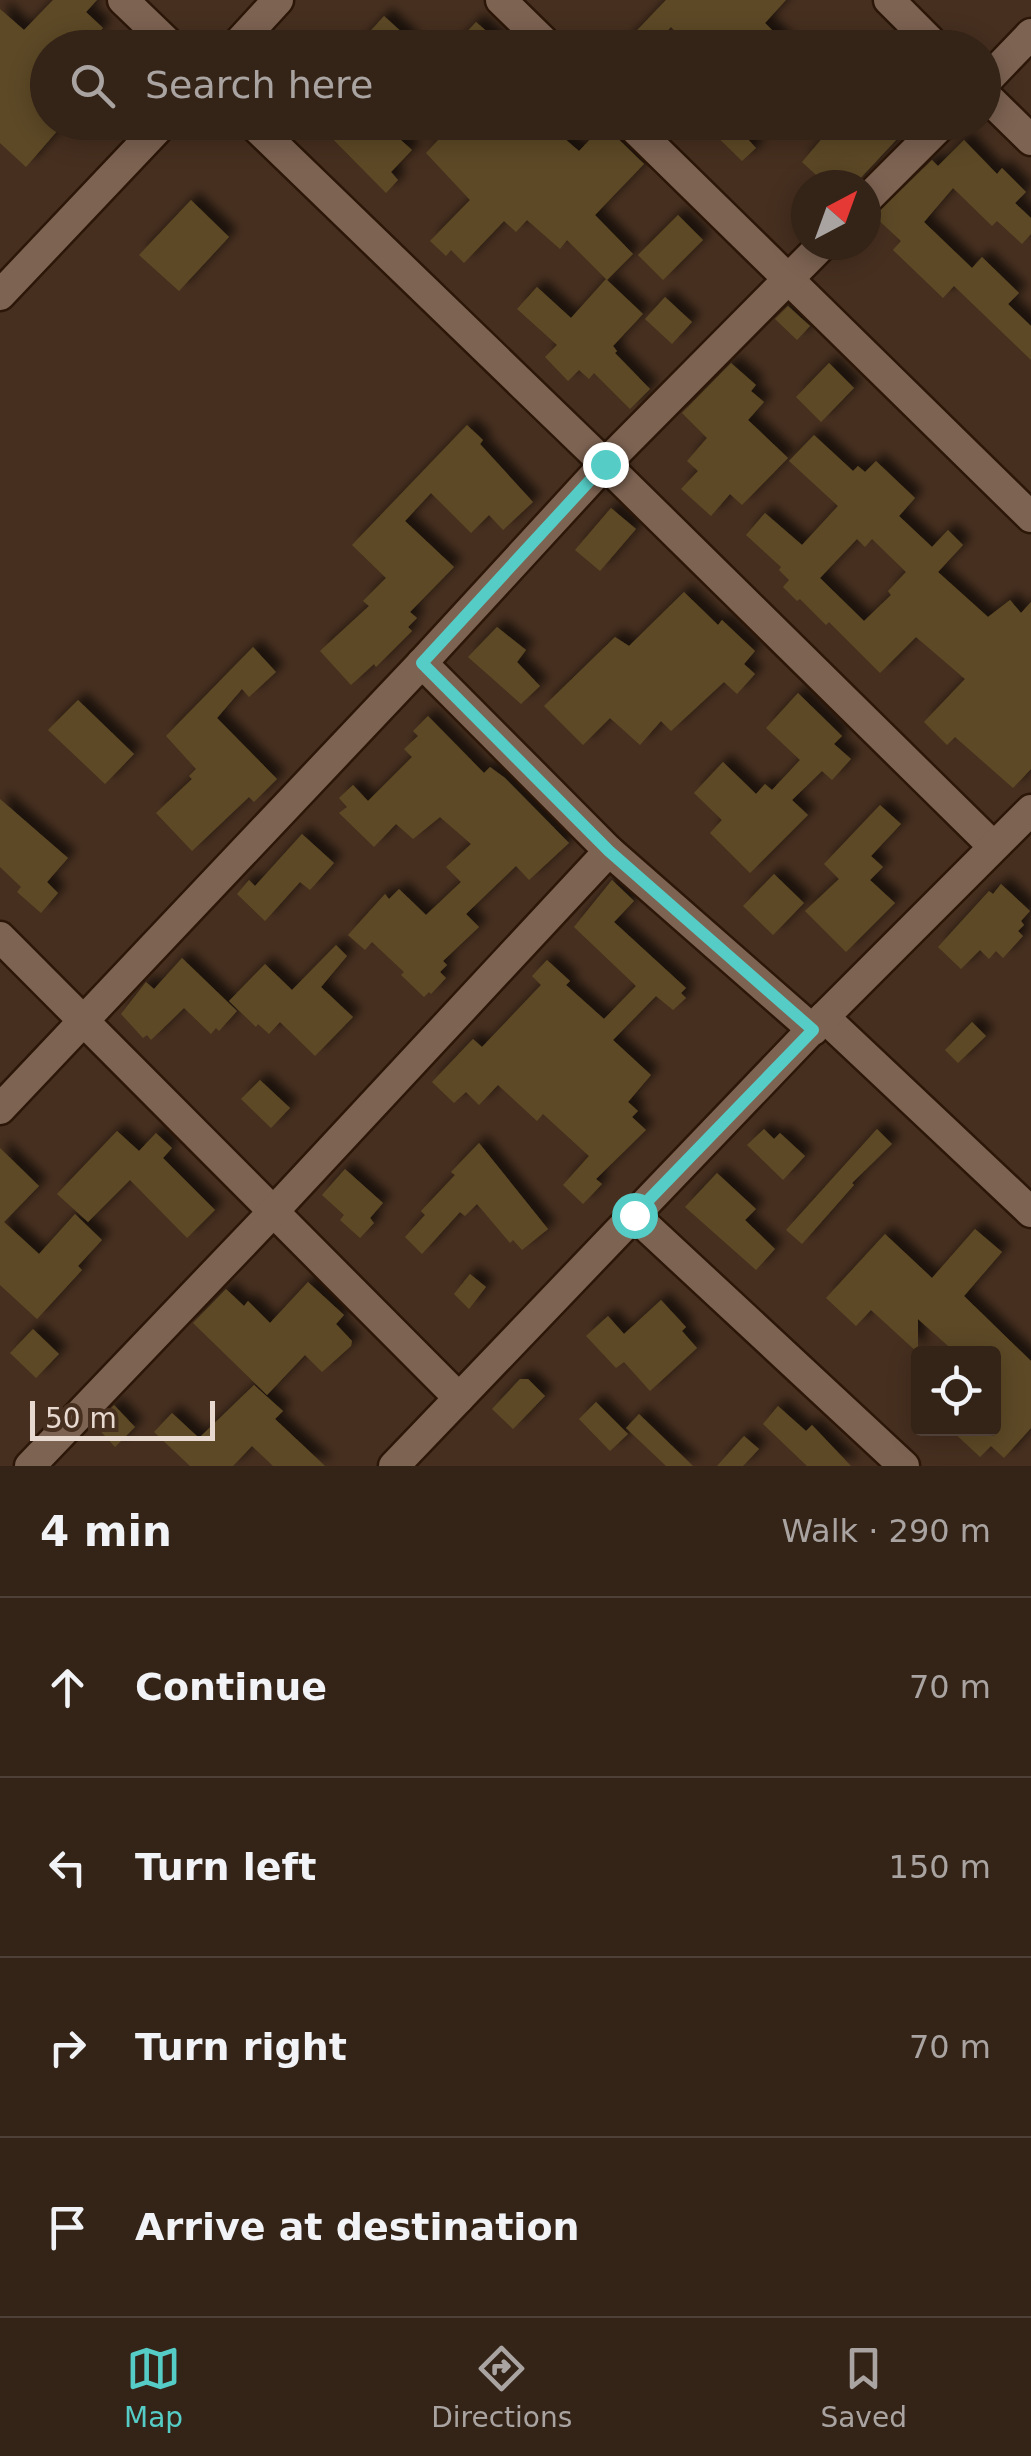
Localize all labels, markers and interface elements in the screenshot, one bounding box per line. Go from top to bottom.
search box [30,30,1001,140]
icon: search [65,58,120,113]
text: Search here [145,63,373,107]
north arrow [791,170,881,260]
route end [583,442,629,488]
route start [612,1193,658,1239]
map controls [911,1346,1001,1436]
button: locate [911,1346,1001,1436]
scale bar [30,1396,215,1440]
text: 50 m [45,1402,117,1435]
text: 4 min [40,1507,172,1556]
text: Walk · 290 m [781,1512,991,1550]
icon: ahead [40,1660,95,1715]
text: Continue [135,1665,327,1709]
text: 70 m [909,1668,991,1706]
icon: left [40,1840,95,1895]
text: Turn left [135,1845,316,1889]
text: 150 m [889,1848,991,1886]
icon: right [40,2020,95,2075]
text: Turn right [135,2025,347,2069]
text: 70 m [909,2028,991,2066]
icon: arrive [40,2200,95,2255]
text: Arrive at destination [135,2205,580,2249]
tab: Map [124,2341,183,2434]
tab: Directions [431,2341,572,2434]
tab: Saved [820,2341,907,2434]

